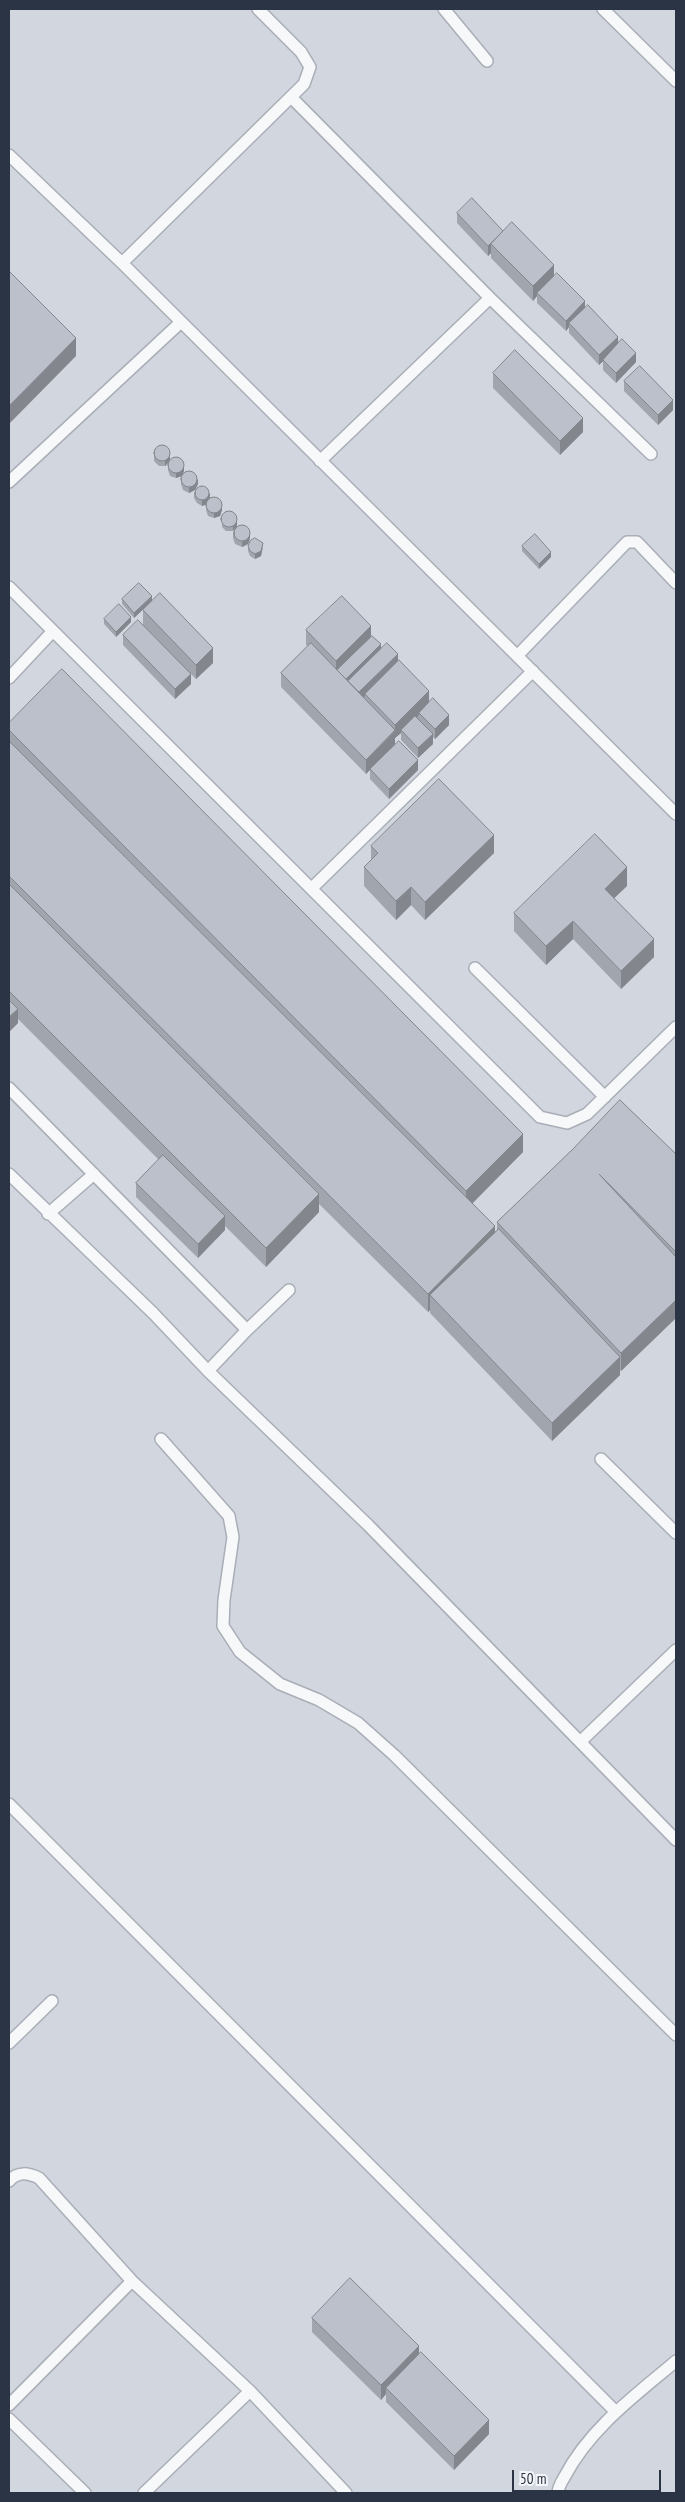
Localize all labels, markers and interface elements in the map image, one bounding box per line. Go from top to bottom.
scale bar [515,2460,664,2492]
text: 50 m [520,2469,546,2488]

